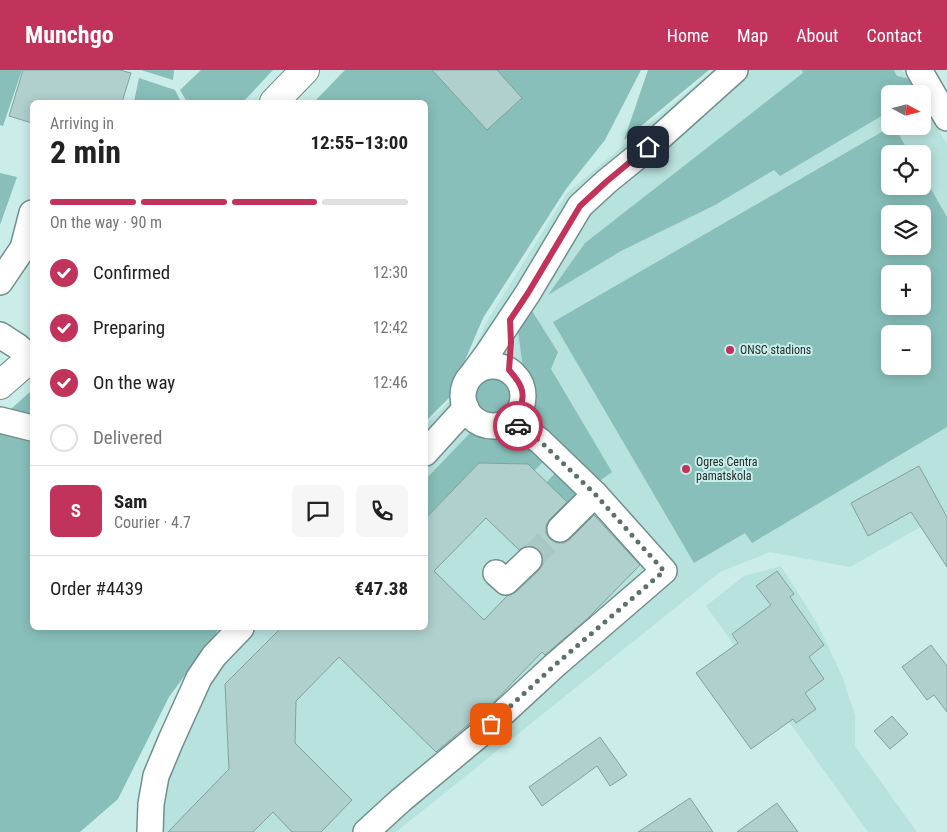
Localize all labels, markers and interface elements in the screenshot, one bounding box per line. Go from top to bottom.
text: Munchgo [25,21,114,49]
text: Home [667,25,709,46]
text: Map [737,25,768,46]
text: About [796,25,838,46]
text: Contact [866,25,922,46]
north arrow [881,85,931,135]
map controls [881,85,931,375]
text: Arriving in [50,114,114,133]
pin [627,126,669,168]
text: 12:55–13:00 [310,131,408,154]
text: 2 min [50,133,121,171]
icon: home [634,133,662,161]
button: locate [881,145,931,195]
button: layers [881,205,931,255]
text: On the way · 90 m [50,213,162,232]
icon: check [50,259,78,287]
text: Confirmed [93,261,170,284]
text: 12:30 [373,263,408,282]
button: + [881,265,931,315]
icon: check [50,314,78,342]
text: Preparing [93,316,165,339]
text: 12:42 [373,318,408,337]
button: − [881,325,931,375]
place label: ONSC stadions [740,343,811,357]
marker: ONSC stadions [724,344,736,356]
icon: check [50,369,78,397]
text: On the way [93,371,175,394]
text: 12:46 [373,373,408,392]
courier [493,401,543,451]
icon: car [504,412,532,440]
text: Delivered [93,426,162,449]
place label: Ogres Centra pamatskola [696,455,758,483]
marker: Ogres Centra pamatskola [680,463,692,475]
button: chat [292,485,344,537]
button: phone [356,485,408,537]
text: Sam [114,490,147,513]
text: S [71,499,81,522]
text: Courier · 4.7 [114,513,191,532]
text: Order #4439 [50,577,143,600]
text: €47.38 [354,577,408,600]
pin [470,703,512,745]
icon: bag [477,710,505,738]

